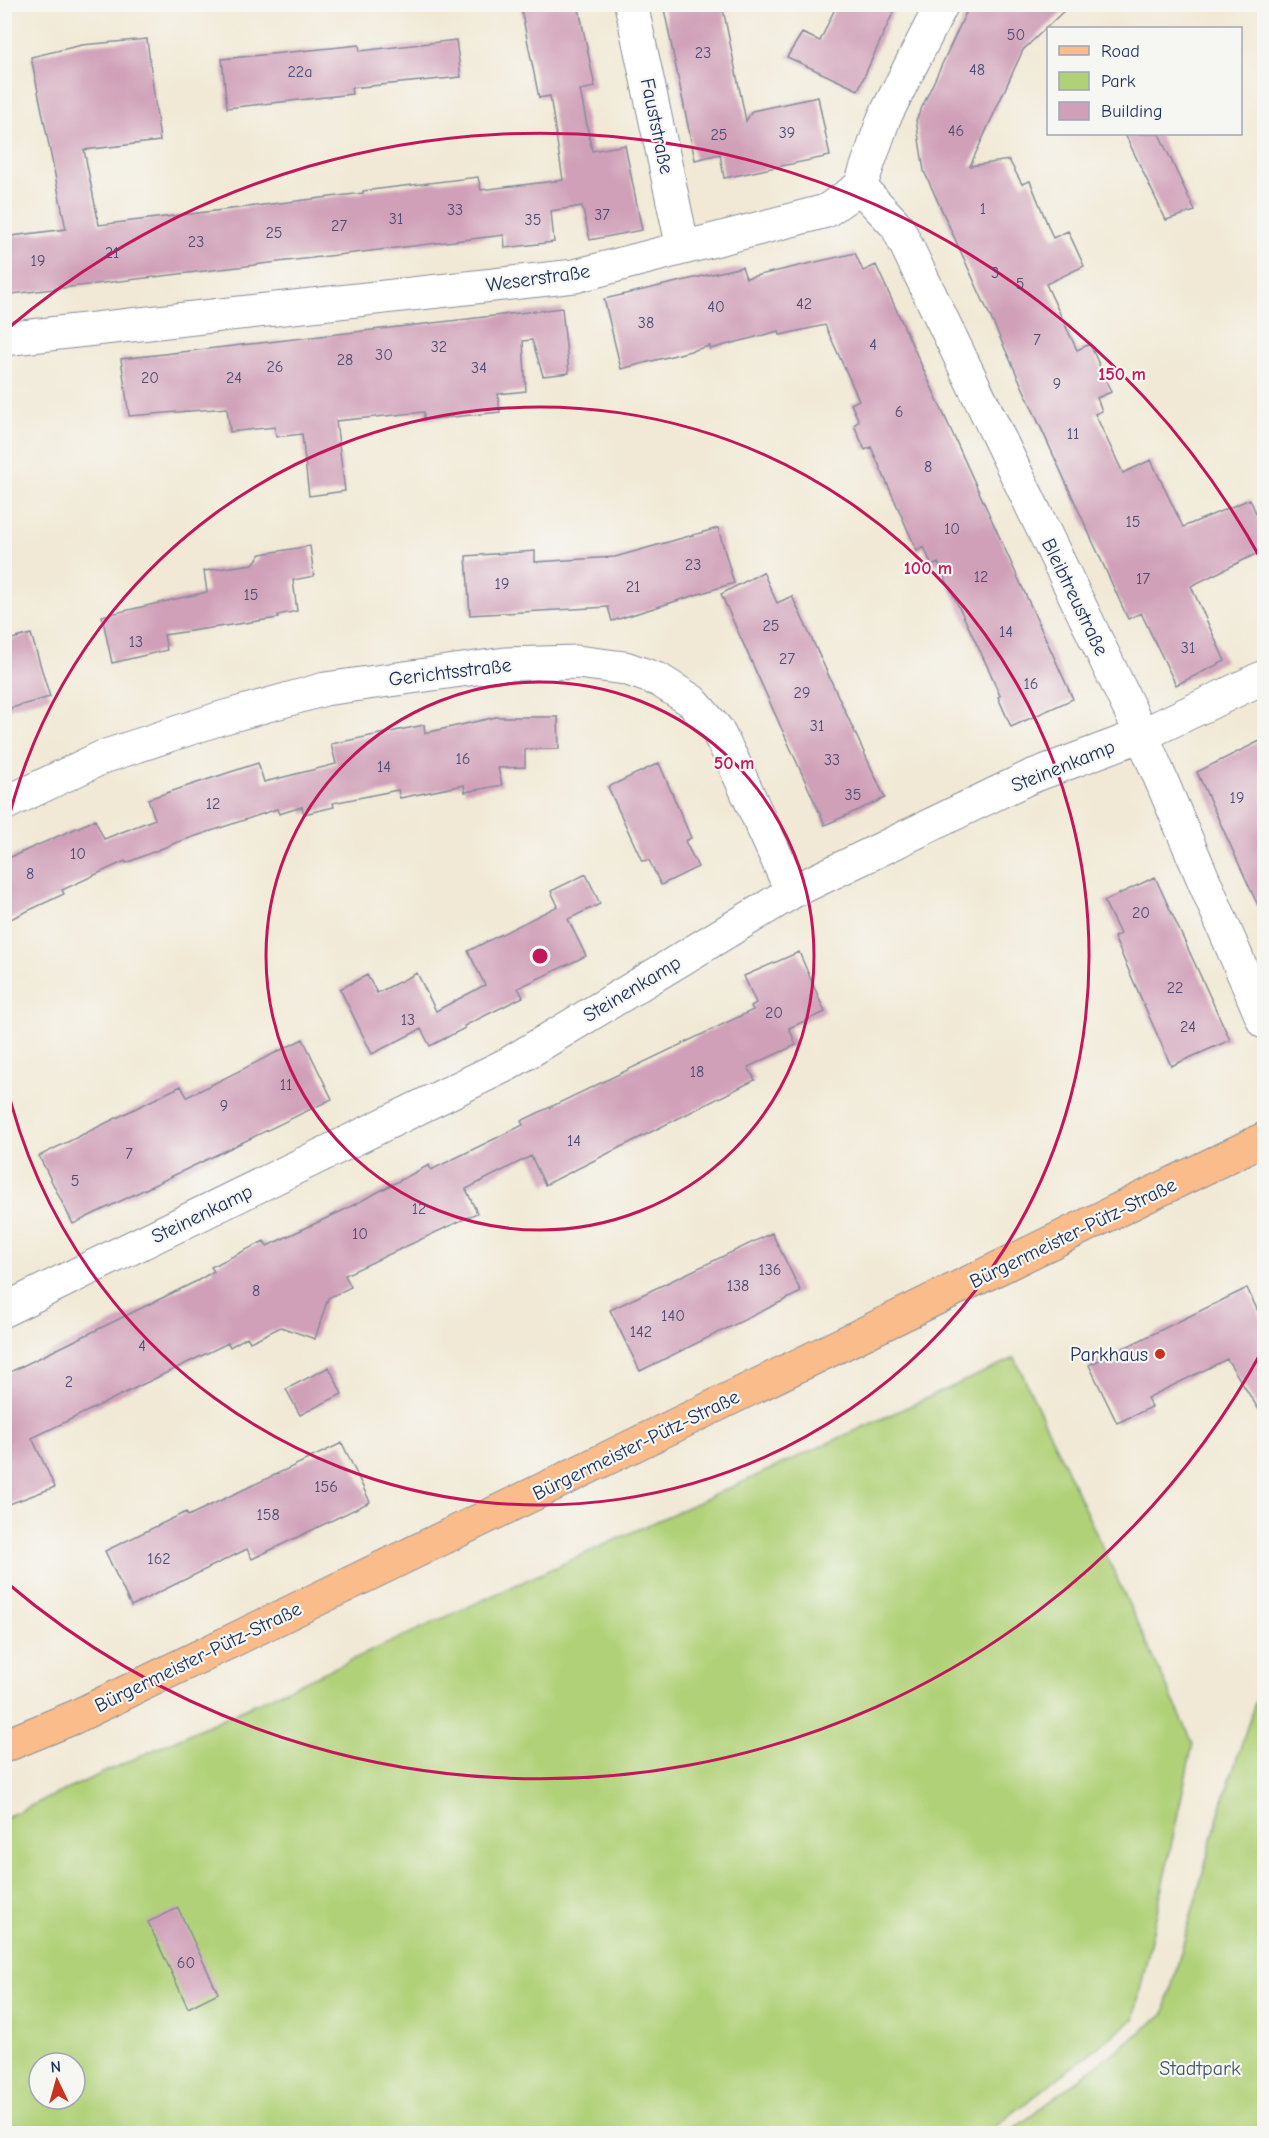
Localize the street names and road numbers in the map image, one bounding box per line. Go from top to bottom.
street label: Fauststraße [636,76,678,176]
street label: Weserstraße [485,259,591,297]
street label: Bleibtreustraße [1037,535,1113,659]
street label: Gerichtsstraße [387,653,513,691]
street label: Steinenkamp [1008,735,1118,797]
street label: Steinenkamp [579,951,685,1027]
street label: Bürgermeister-Pütz-Straße [966,1173,1180,1293]
street label: Steinenkamp [148,1180,256,1248]
street label: Bürgermeister-Pütz-Straße [529,1385,743,1505]
street label: Bürgermeister-Pütz-Straße [91,1597,305,1717]

